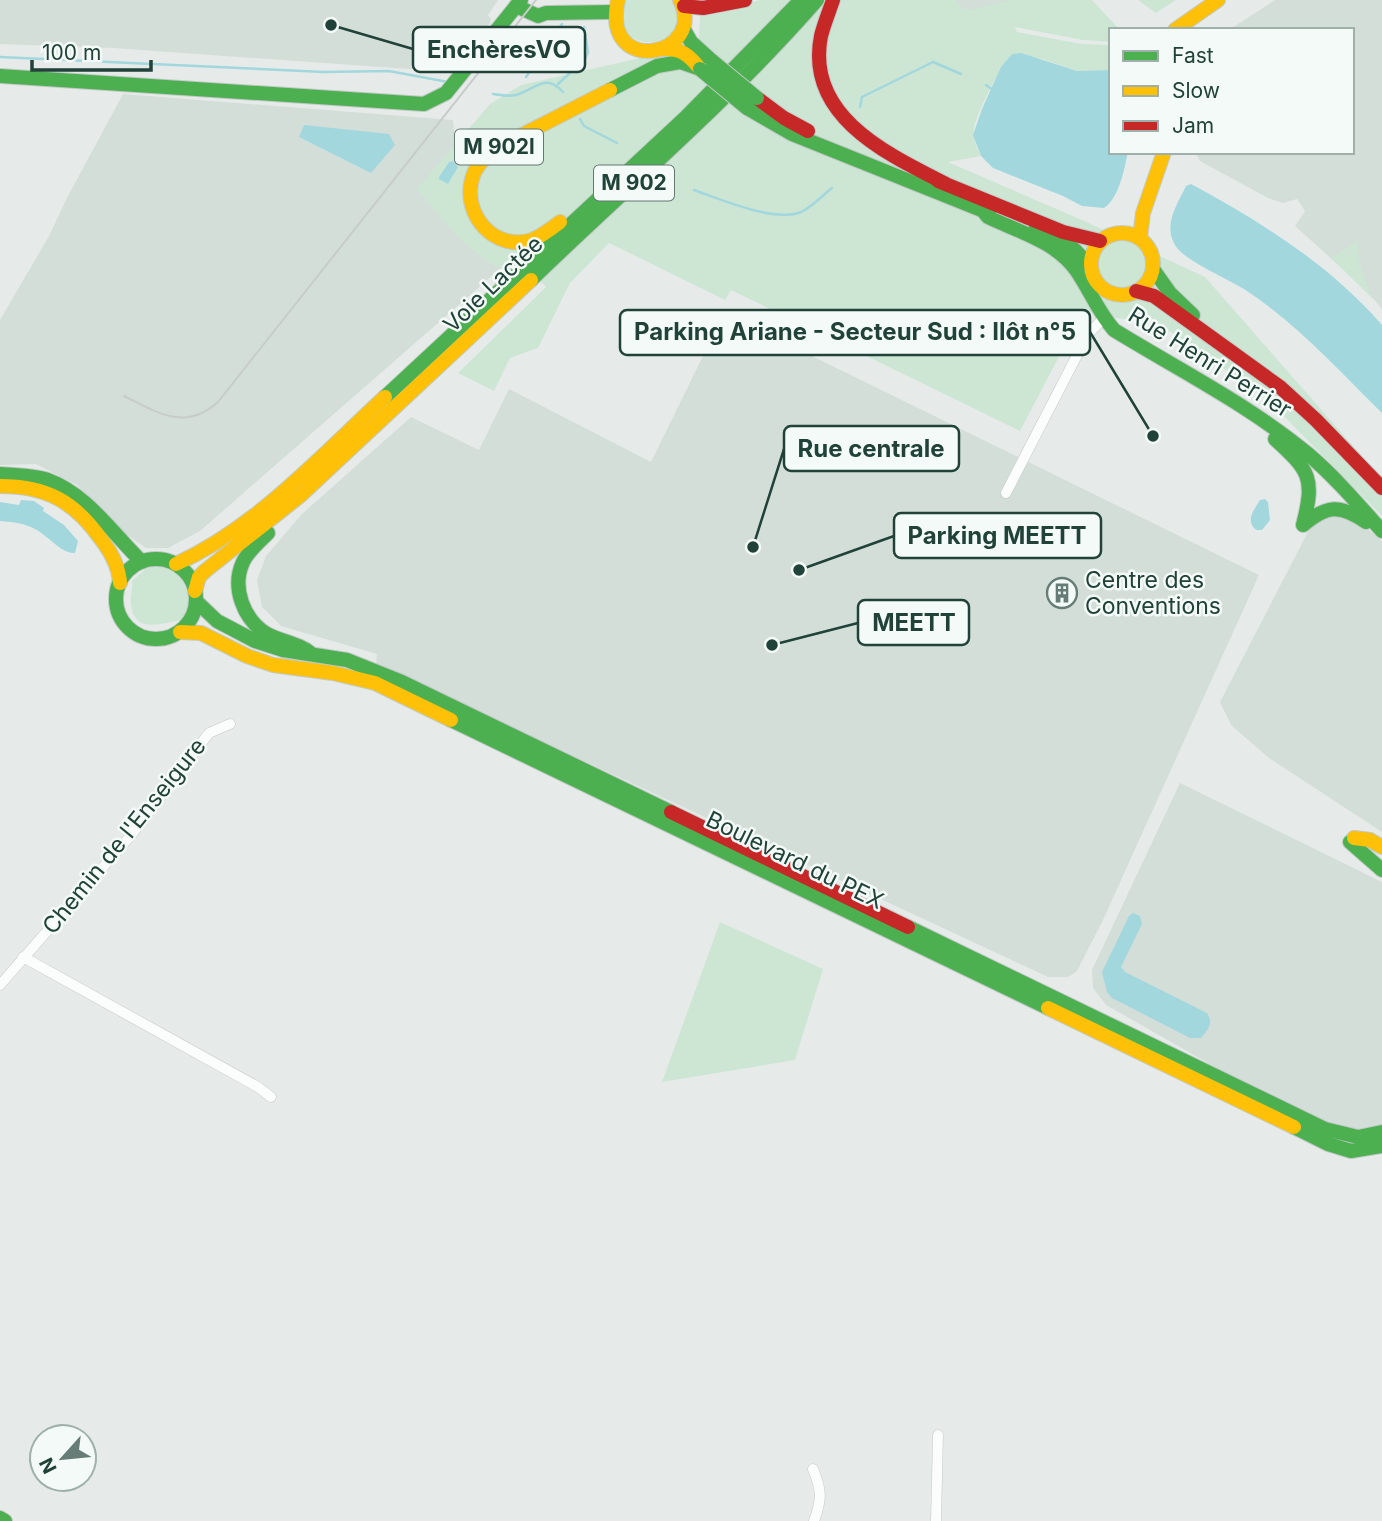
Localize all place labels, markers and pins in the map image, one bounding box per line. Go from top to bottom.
callout: EnchèresVO [413,27,585,72]
callout: Parking Ariane - Secteur Sud : Ilôt n°5 [620,310,1090,355]
callout: Rue centrale [784,426,959,471]
callout: Parking MEETT [894,513,1101,558]
place label: Centre des Conventions [1085,566,1221,620]
building icon: Centre des Conventions [1045,576,1079,610]
callout: MEETT [858,600,969,645]

